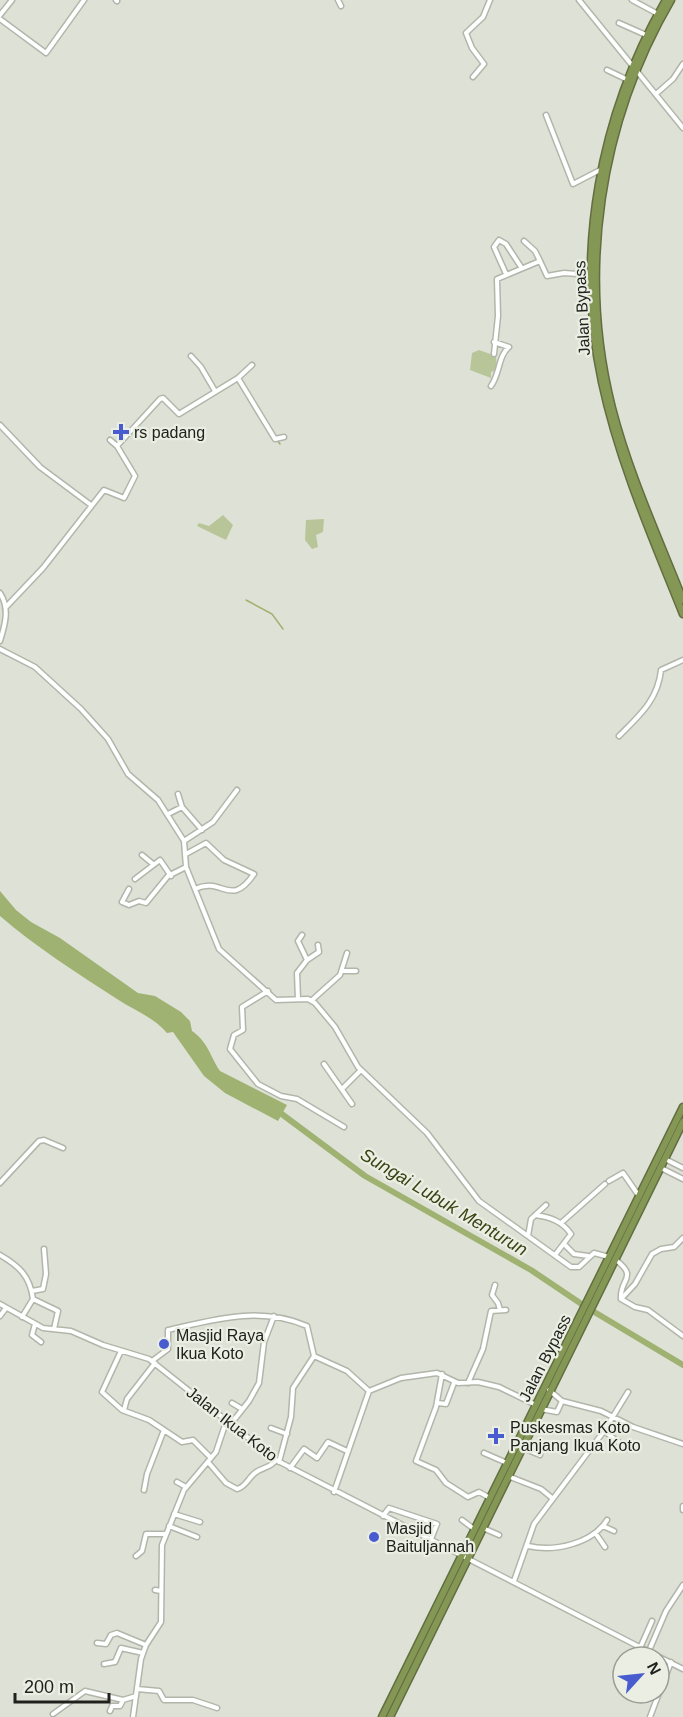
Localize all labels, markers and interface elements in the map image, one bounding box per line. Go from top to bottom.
street label: Jalan Bypass [571,260,593,356]
marker: rs padang [112,423,130,441]
place label: rs padang [134,424,205,441]
water label: Sungai Lubuk Menturun [357,1144,531,1260]
street label: Jalan Bypass [516,1312,574,1404]
place label: Masjid Raya Ikua Koto [176,1327,264,1362]
marker: Masjid Raya Ikua Koto [157,1337,171,1351]
street label: Jalan Ikua Koto [183,1383,281,1465]
place label: Puskesmas Koto Panjang Ikua Koto [510,1419,641,1454]
marker: Puskesmas Koto Panjang Ikua Koto [487,1427,505,1445]
place label: Masjid Baituljannah [386,1520,474,1555]
marker: Masjid Baituljannah [367,1530,381,1544]
north arrow [611,1645,671,1705]
text: N [644,1659,664,1677]
scale bar [15,1666,110,1704]
text: 200 m [24,1677,74,1697]

